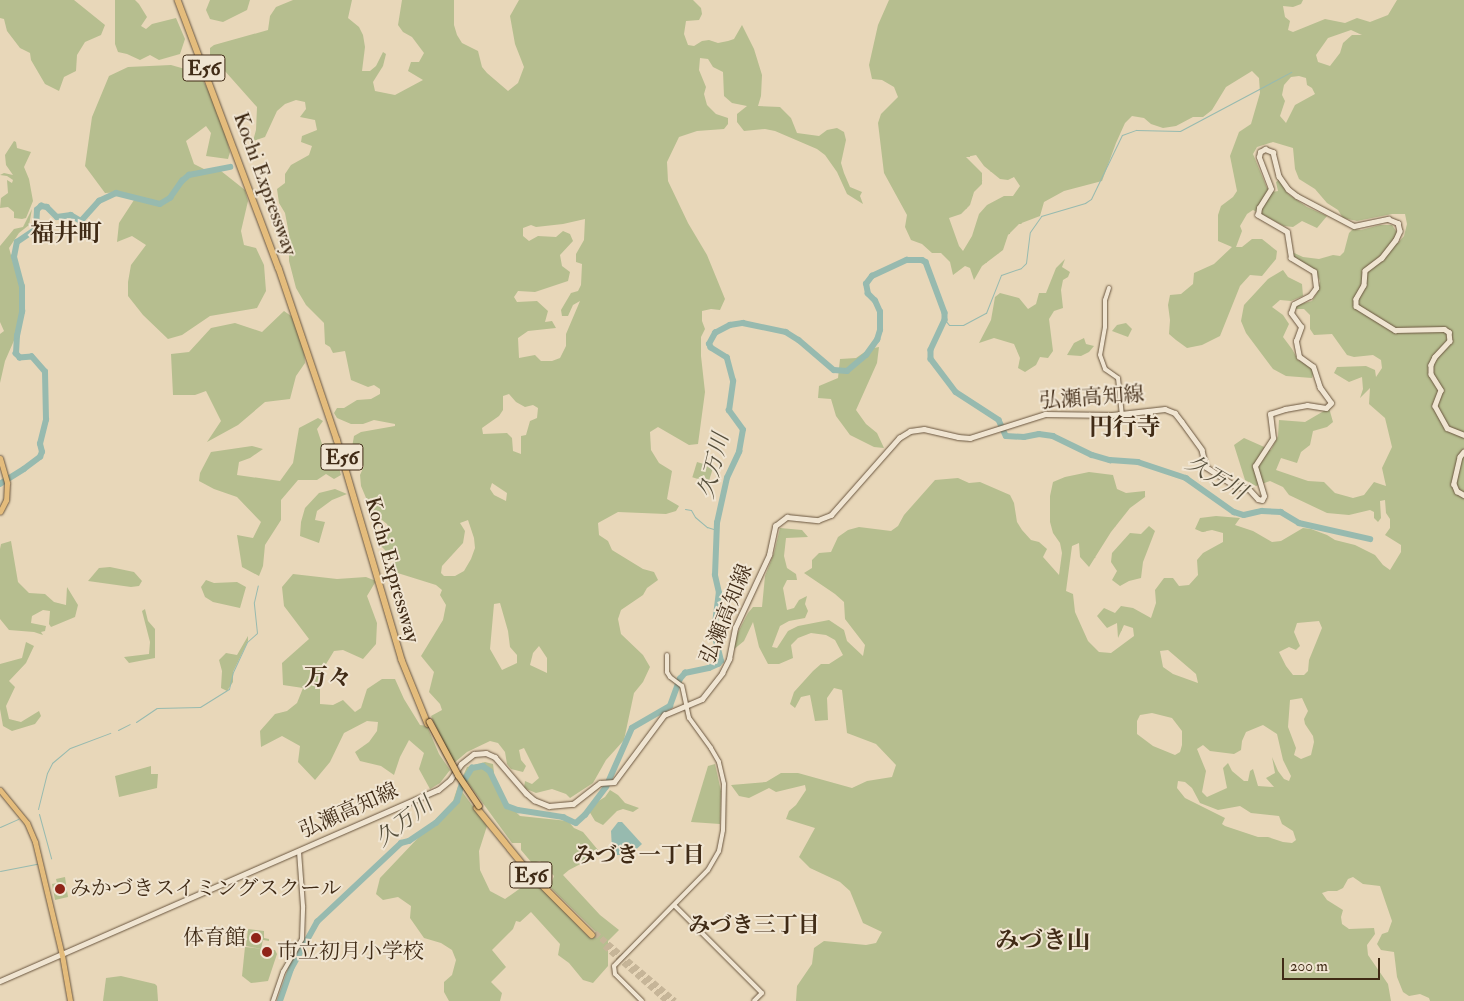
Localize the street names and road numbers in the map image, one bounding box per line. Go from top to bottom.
road number: E56 [182,50,226,86]
street label: Kochi Expressway [227,109,303,259]
street label: 弘瀬高知線 [1039,382,1145,414]
road number: E56 [320,440,364,474]
street label: Kochi Expressway [359,494,425,646]
street label: 弘瀬高知線 [696,561,758,667]
street label: 弘瀬高知線 [296,778,402,844]
road number: E56 [508,858,554,892]

